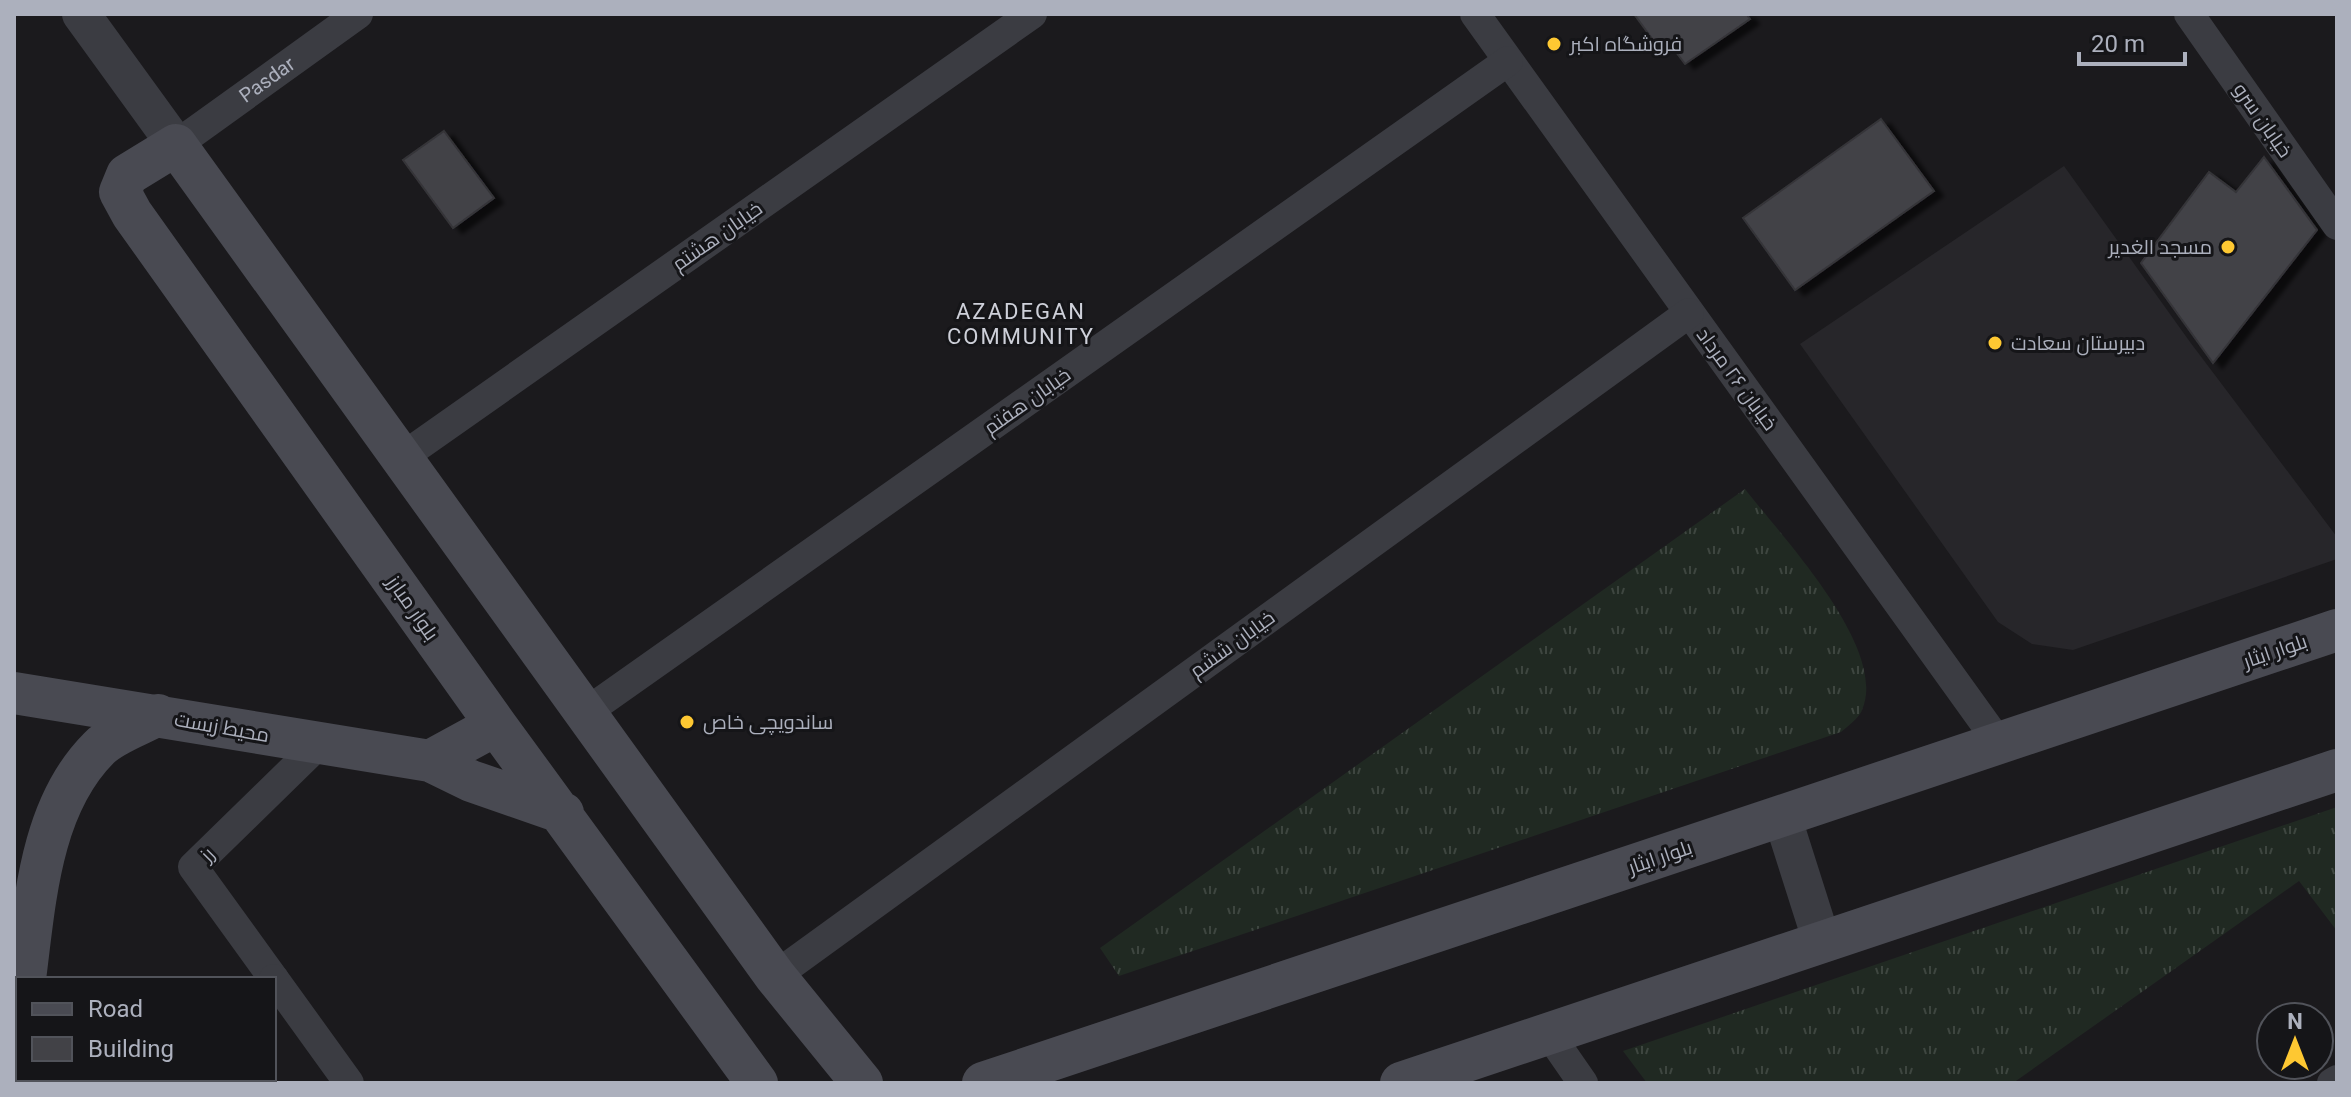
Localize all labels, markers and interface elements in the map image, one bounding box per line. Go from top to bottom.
scale bar [2079,16,2185,66]
text: 20 m [2091,30,2145,58]
place label: فروشگاه اکبر [1569,32,1682,56]
marker: فروشگاه اکبر [1545,35,1563,53]
street label: Pasdar [234,51,300,108]
street label: خیابان سرو [2228,78,2297,162]
street label: خیابان هشتم [667,196,768,277]
place label: مسجد الغدیر [2108,235,2212,259]
marker: مسجد الغدیر [2219,238,2237,256]
district label: AZADEGAN COMMUNITY [947,299,1095,349]
street label: خیابان ۲۶ مرداد [1691,323,1782,436]
place label: دبیرستان سعادت [2011,331,2145,356]
marker: دبیرستان سعادت [1986,334,2004,352]
street label: خیابان هفتم [979,362,1076,441]
street label: بلوار مبارز [381,570,444,645]
street label: خیابان ششم [1185,605,1280,685]
street label: بلوار ایثار [2239,629,2310,673]
street label: محیط زیست [173,707,271,747]
place label: ساندویچی خاص [703,710,833,735]
marker: ساندویچی خاص [678,713,696,731]
street label: بلوار ایثار [1624,835,1695,879]
street label: رز [194,842,219,867]
legend [16,977,276,1081]
text: Road [88,995,143,1023]
north arrow [2255,1001,2335,1081]
text: N [2287,1009,2303,1034]
text: Building [88,1035,174,1063]

